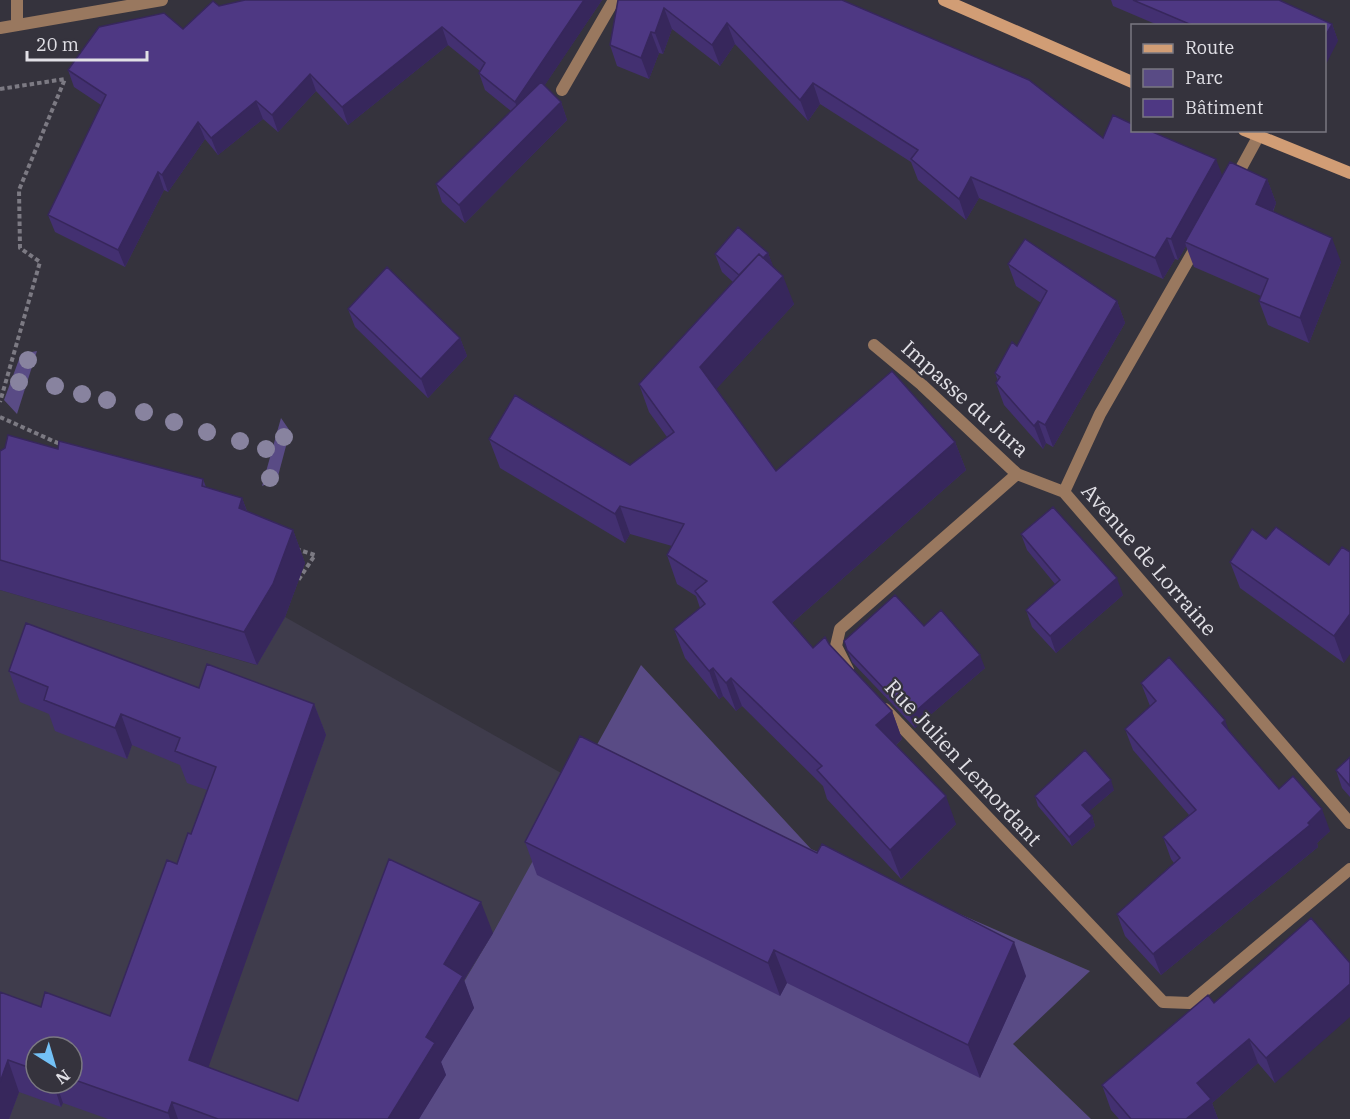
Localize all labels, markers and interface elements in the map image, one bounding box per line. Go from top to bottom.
scale bar [27,24,147,62]
legend [1131,24,1326,132]
text: 20 m [36,33,79,56]
text: Route [1185,36,1234,59]
text: Parc [1185,66,1223,89]
text: Bâtiment [1185,96,1263,119]
street label: Impasse du Jura [896,334,1035,463]
street label: Avenue de Lorraine [1076,477,1224,641]
street label: Rue Julien Lemordant [879,673,1048,852]
north arrow [24,1035,84,1095]
text: N [52,1065,74,1089]

